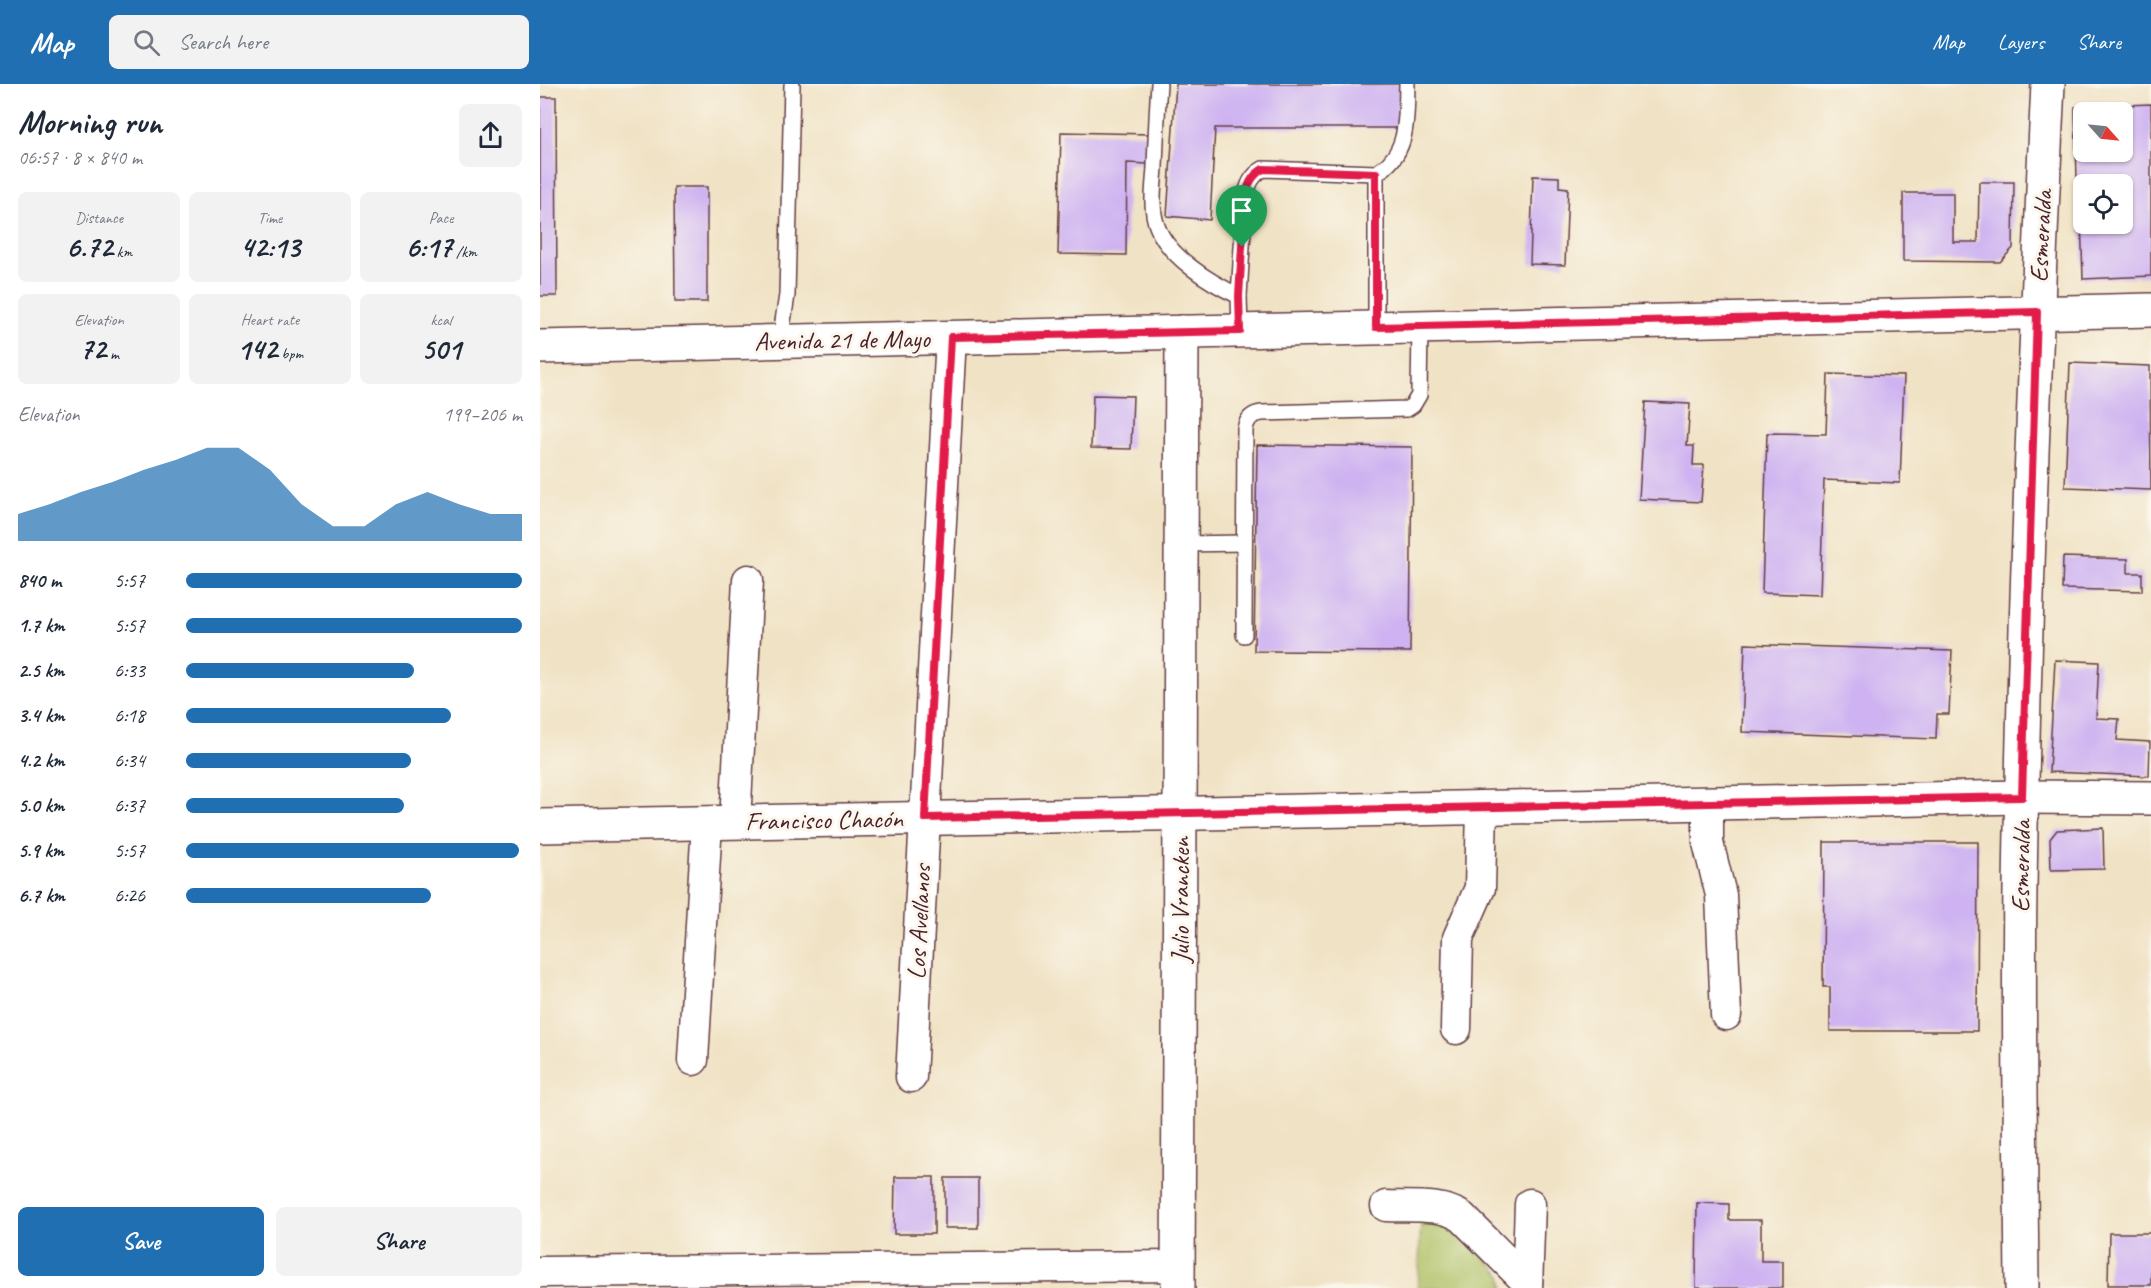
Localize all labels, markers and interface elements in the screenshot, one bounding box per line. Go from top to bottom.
search box [109,15,529,69]
text: Map [30,25,73,60]
icon: search [130,26,163,59]
text: Search here [178,28,268,56]
text: Map [1932,29,1965,55]
text: Layers [1998,29,2044,55]
text: Share [2077,29,2121,55]
text: Morning run [18,101,162,143]
north arrow [2073,102,2133,162]
map controls [2073,102,2133,234]
button: share [459,104,522,167]
text: 06:57 · 8 × 840 m [18,145,142,170]
button: locate [2073,174,2133,234]
pin [1216,185,1267,247]
street label: Esmeralda [2022,187,2060,283]
icon: arrive [1225,194,1258,227]
text: Distance [75,208,123,228]
text: Time [258,208,282,228]
text: Pace [429,208,453,228]
text: 6.72 [66,228,113,266]
text: 42:13 [240,228,300,266]
text: 6:17 [405,228,452,266]
text: km [113,242,132,262]
text: /km [452,242,477,262]
text: Elevation [74,310,124,330]
text: Heart rate [241,310,299,330]
text: kcal [430,310,452,330]
street label: Avenida 21 de Mayo [754,322,932,358]
text: 72 [79,330,106,368]
text: 142 [237,330,277,368]
text: 501 [421,330,461,368]
text: m [106,344,119,364]
text: bpm [277,344,303,364]
text: Elevation [18,402,80,427]
text: 199–206 m [443,402,522,427]
text: 840 m [18,568,61,593]
text: 5:57 [114,568,145,593]
text: 1.7 km [18,613,64,638]
text: 5:57 [114,613,145,638]
text: 2.5 km [18,658,64,683]
text: 6:33 [114,658,145,683]
text: 3.4 km [18,703,65,728]
text: 6:18 [114,703,145,728]
text: 4.2 km [18,748,65,773]
text: 6:34 [114,748,145,773]
text: 5.0 km [18,793,64,818]
text: 6:37 [114,793,145,818]
street label: Francisco Chacón [745,802,904,838]
street label: Esmeralda [2004,817,2038,912]
street label: Julio Vrancken [1164,836,1197,965]
text: 5.9 km [18,838,64,863]
text: 5:57 [114,838,145,863]
street label: Los Avellanos [900,862,939,980]
text: 6.7 km [18,883,65,908]
text: 6:26 [114,883,145,908]
button: Save [18,1207,264,1276]
button: Share [276,1207,522,1276]

